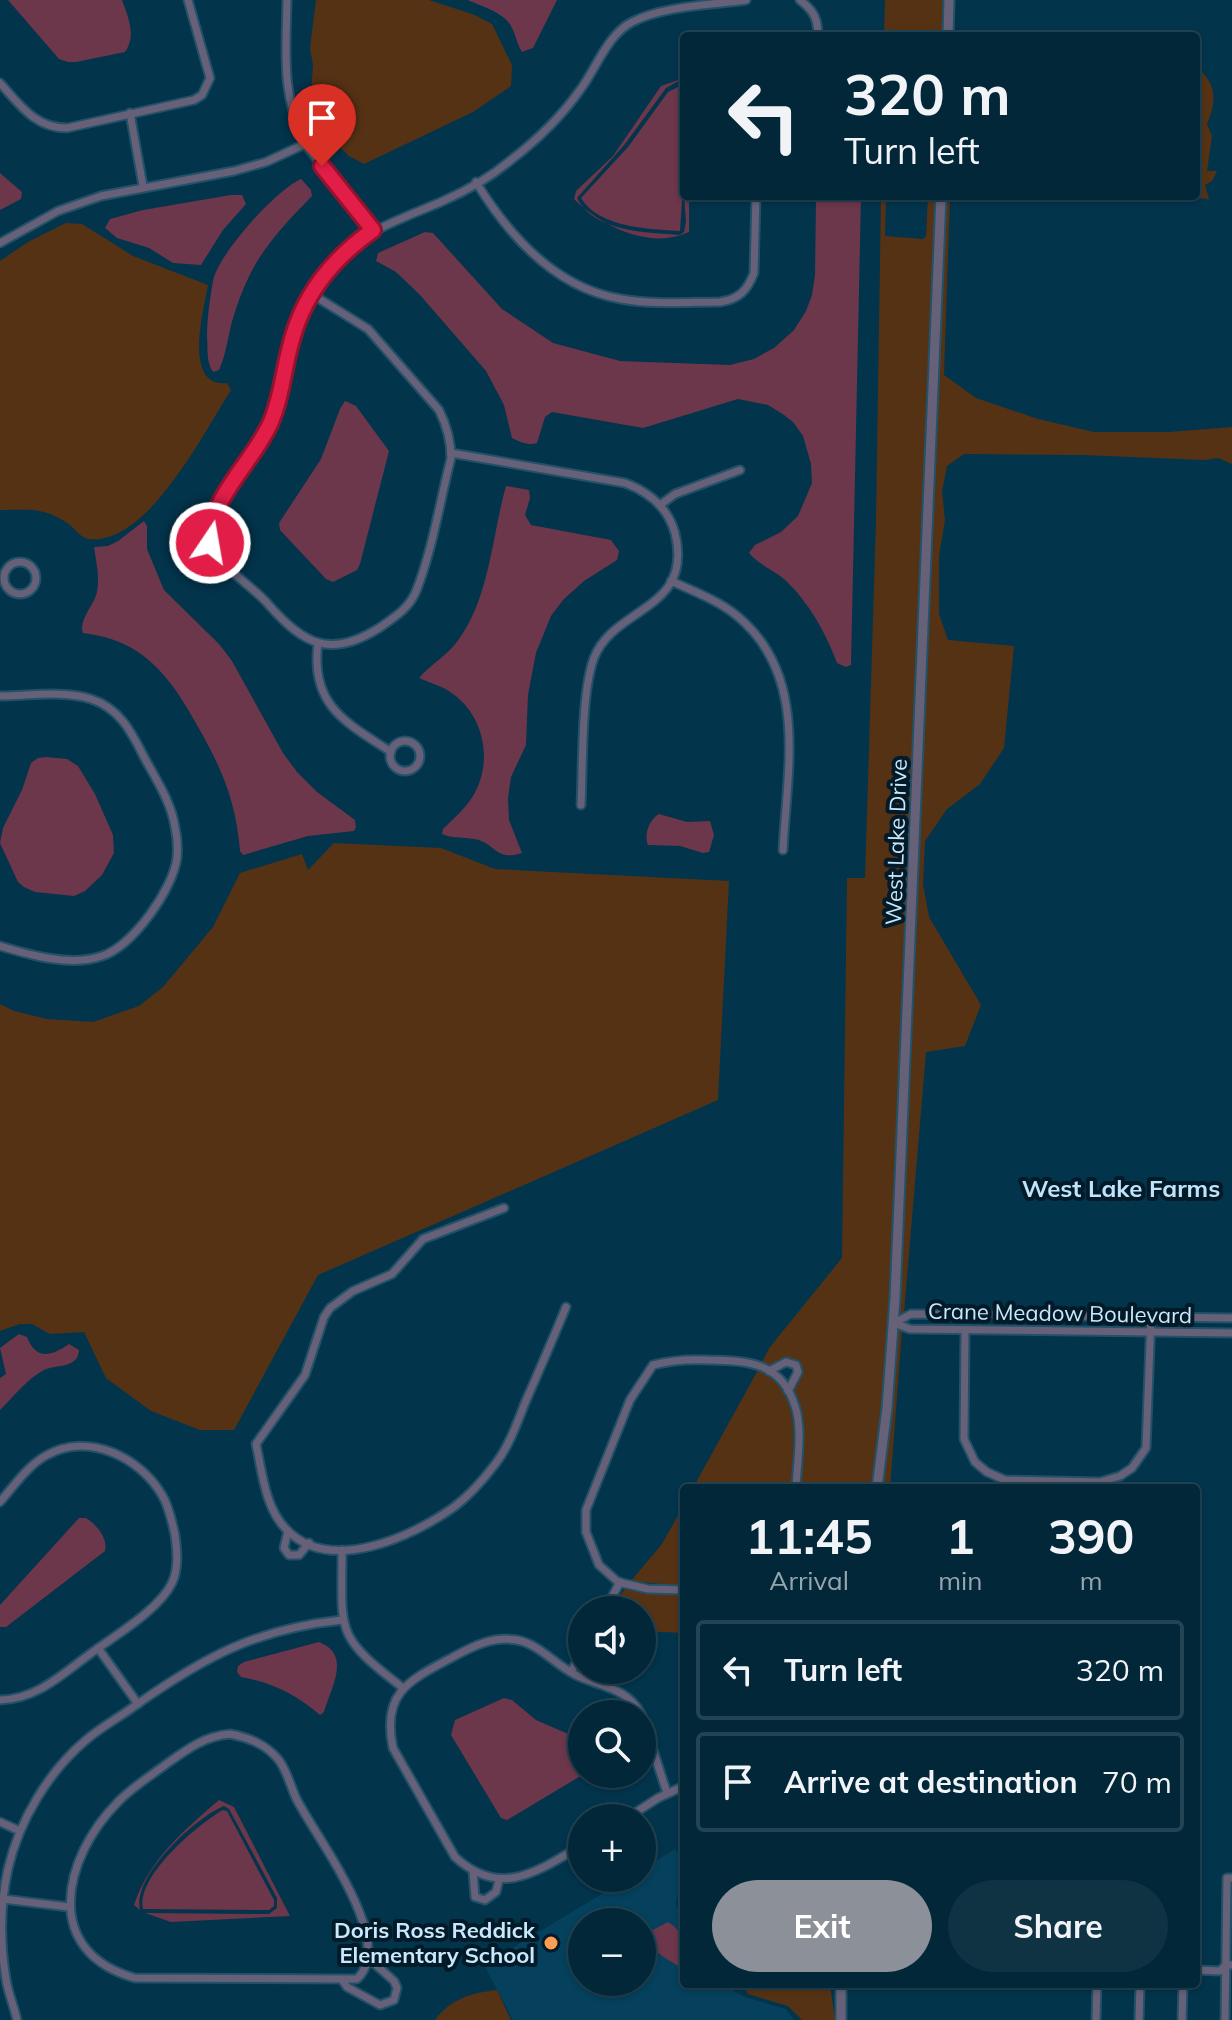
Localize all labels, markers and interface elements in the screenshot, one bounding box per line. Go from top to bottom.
text: 320 m [844,59,1011,129]
icon: left [712,64,816,168]
pin [288,84,356,166]
icon: arrive [300,96,344,140]
text: Turn left [844,128,980,173]
position arrow [168,501,252,585]
street label: West Lake Drive [879,758,913,926]
district label: West Lake Farms [1022,1173,1220,1203]
street label: Crane Meadow Boulevard [928,1297,1192,1329]
text: 11:45 [746,1506,873,1566]
text: 1 [946,1506,975,1566]
text: 390 [1048,1506,1134,1566]
text: Arrival [769,1564,849,1597]
text: min [938,1564,982,1597]
text: m [1080,1564,1103,1597]
map controls [568,1596,656,1996]
button: sound [568,1596,656,1684]
icon: left [716,1648,760,1692]
text: Turn left [784,1651,902,1689]
text: 320 m [1076,1651,1164,1689]
button: search [568,1700,656,1788]
icon: arrive [716,1760,760,1804]
text: Arrive at destination [784,1763,1078,1801]
text: 70 m [1102,1763,1172,1801]
button: + [568,1804,656,1892]
button: Exit [712,1880,932,1972]
button: Share [948,1880,1168,1972]
button: − [568,1908,656,1996]
place label: Doris Ross Reddick Elementary School [334,1916,536,1969]
marker: Doris Ross Reddick Elementary School [542,1934,560,1952]

